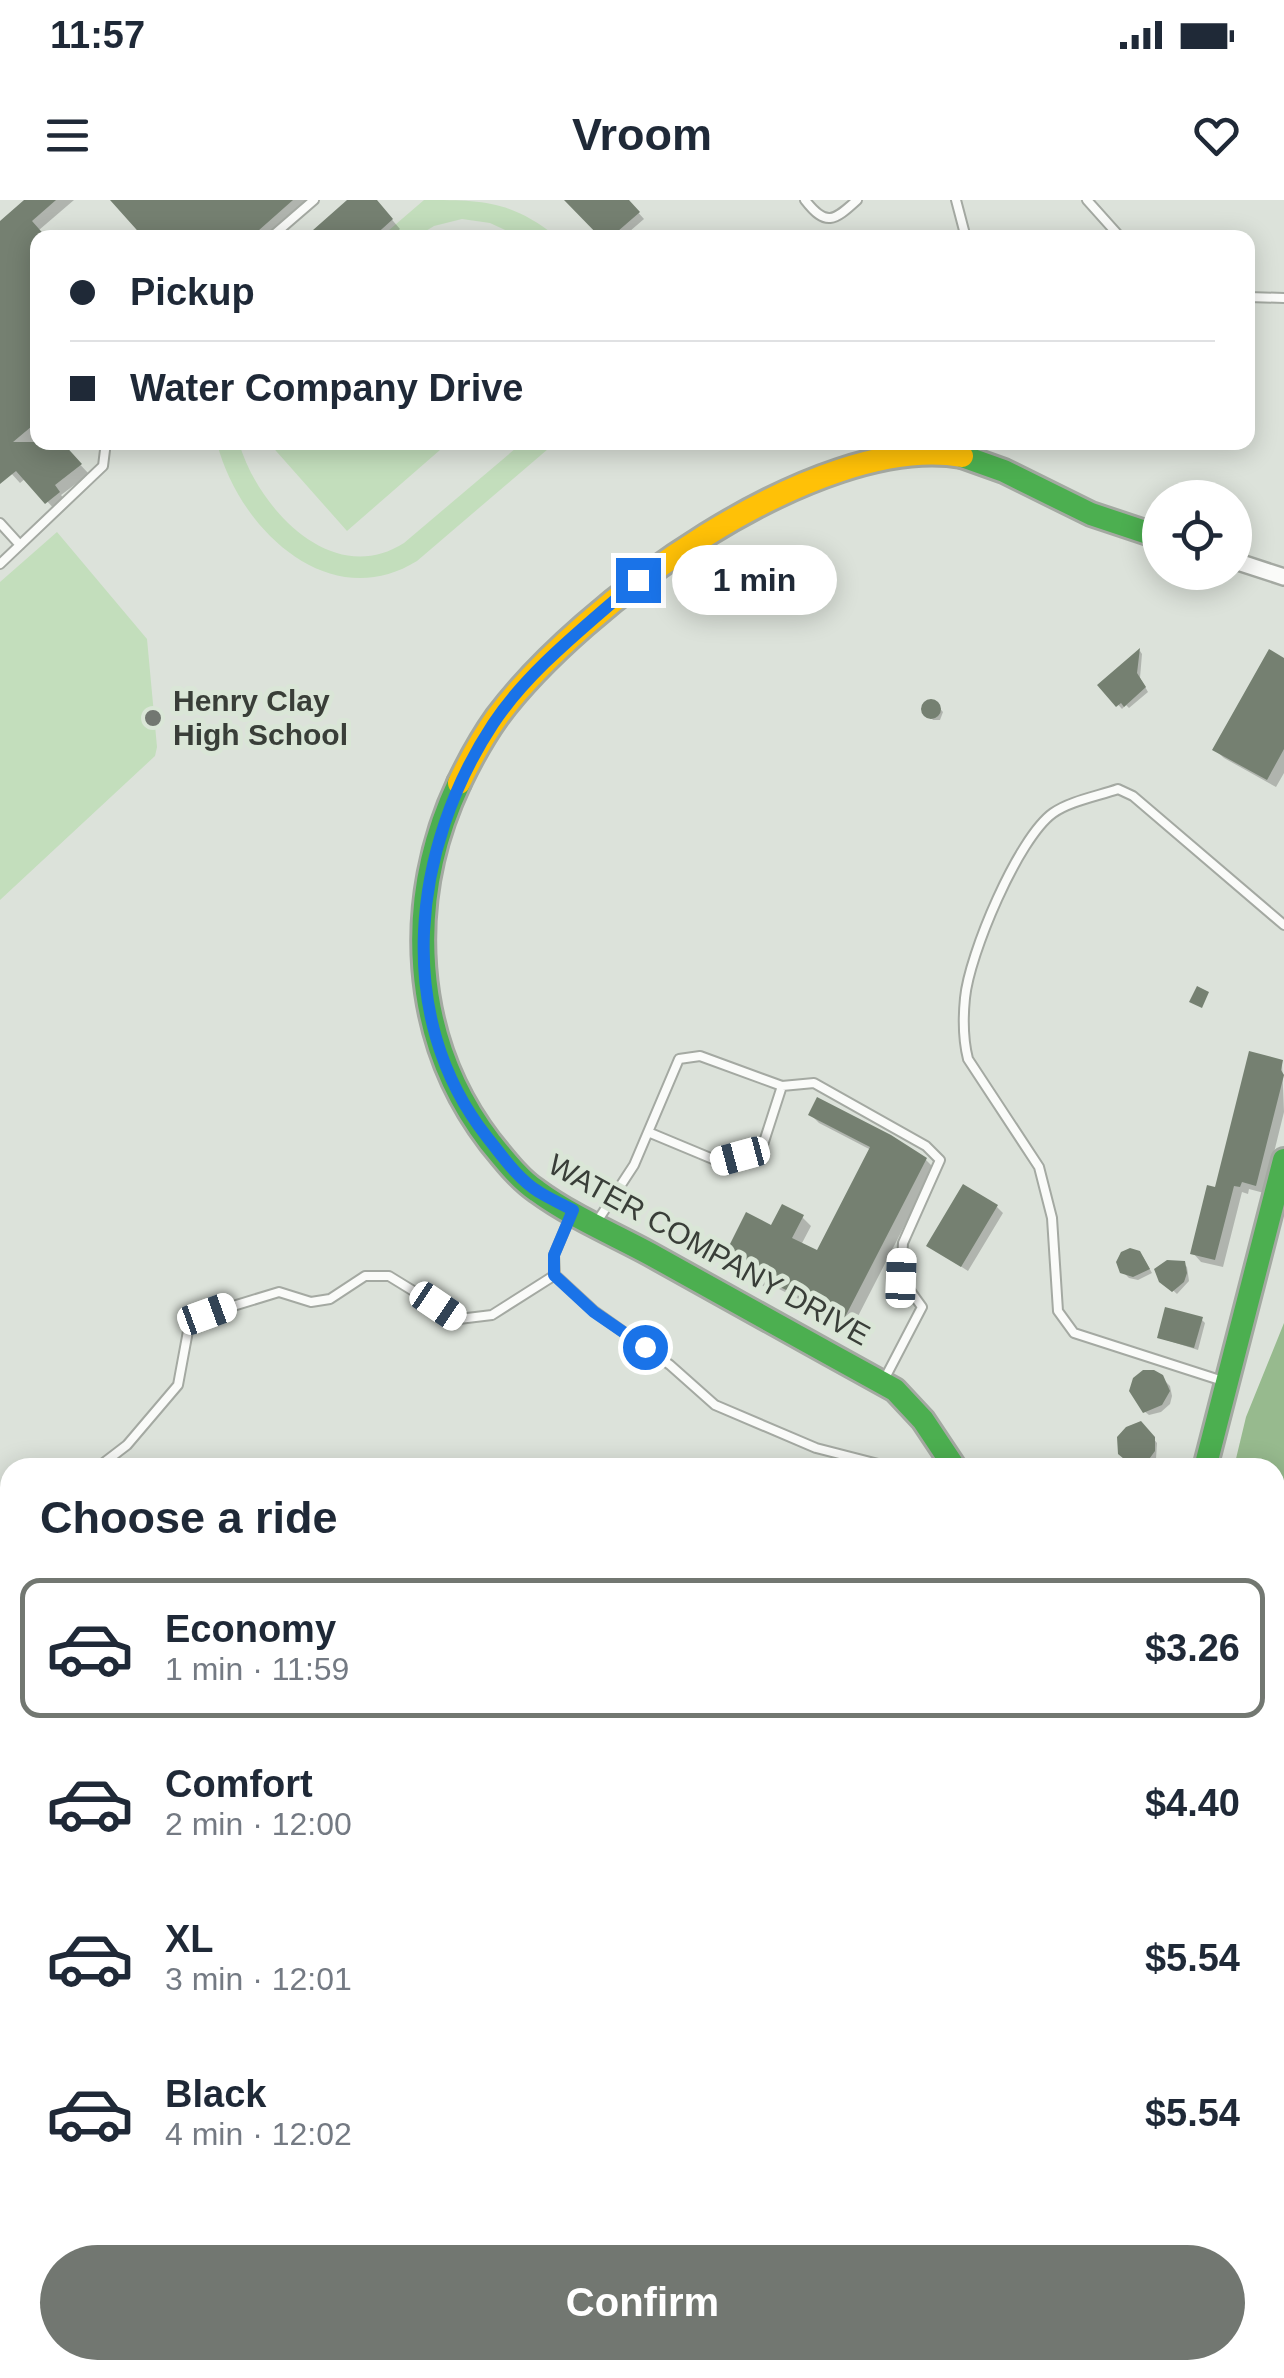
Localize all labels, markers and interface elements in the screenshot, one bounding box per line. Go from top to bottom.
text: 11:57 [50,14,145,56]
icon: menu [40,108,95,163]
icon: heart [1189,108,1244,163]
text: Vroom [572,109,712,160]
text: Pickup [130,271,255,313]
text: Water Company Drive [130,367,523,409]
map controls [1142,480,1252,590]
button: locate [1142,480,1252,590]
callout: 1 min [673,545,838,615]
route end [616,558,661,603]
text: 1 min [713,562,796,598]
place label: Henry Clay High School [173,684,348,751]
marker: Henry Clay High School [142,707,164,729]
car [707,1134,773,1178]
street label: WATER COMPANY DRIVE [543,1147,876,1352]
car [885,1247,917,1309]
car [405,1277,471,1335]
car [174,1290,240,1338]
route start [623,1325,668,1370]
text: Choose a ride [40,1492,338,1543]
icon: car [45,1603,135,1693]
text: Economy [165,1608,336,1650]
text: $3.26 [1145,1627,1240,1669]
text: 1 min · 11:59 [165,1651,349,1687]
icon: car [45,1758,135,1848]
text: Comfort [165,1763,313,1805]
text: $4.40 [1145,1782,1240,1824]
text: 2 min · 12:00 [165,1806,352,1842]
icon: car [45,1913,135,2003]
text: XL [165,1918,214,1960]
text: $5.54 [1145,1937,1240,1979]
text: 3 min · 12:01 [165,1961,352,1997]
icon: car [45,2068,135,2158]
text: Black [165,2073,266,2115]
text: $5.54 [1145,2092,1240,2134]
text: 4 min · 12:02 [165,2116,352,2152]
button: Confirm [40,2245,1245,2360]

